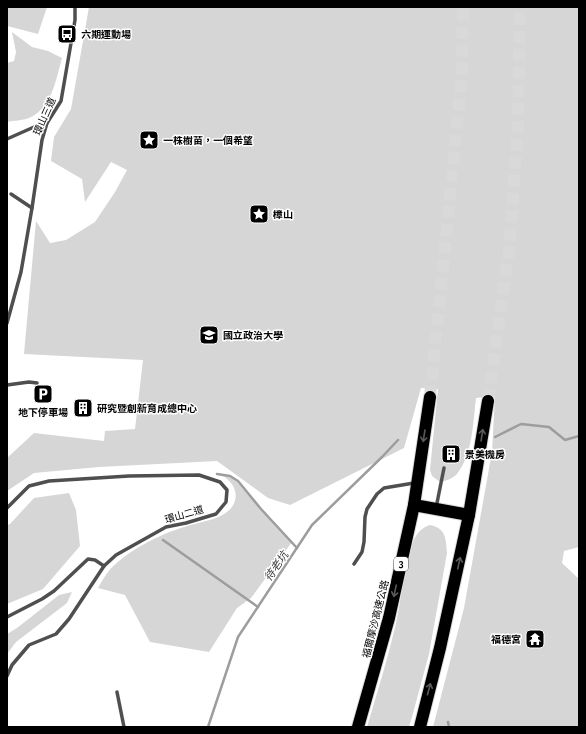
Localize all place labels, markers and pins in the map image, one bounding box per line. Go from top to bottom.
bus stop icon: 六期運動場 [56,23,78,45]
place label: 六期運動場 [81,29,131,40]
place icon: 一株樹苗，一個希望 [138,129,160,151]
place label: 一株樹苗，一個希望 [163,135,253,146]
place icon: 樟山 [248,203,270,225]
place label: 樟山 [272,209,293,220]
school or university icon: 國立政治大學 [198,324,220,346]
place label: 國立政治大學 [223,330,283,341]
parking icon: 地下停車場 [32,383,54,405]
building icon: 研究暨創新育成總中心 [72,397,94,419]
place label: 研究暨創新育成總中心 [97,403,197,414]
place label: 地下停車場 [18,407,68,418]
building icon: 景美機房 [440,443,462,465]
place label: 景美機房 [465,449,505,460]
temple icon: 福德宮 [524,628,546,650]
place label: 福德宮 [491,634,521,645]

